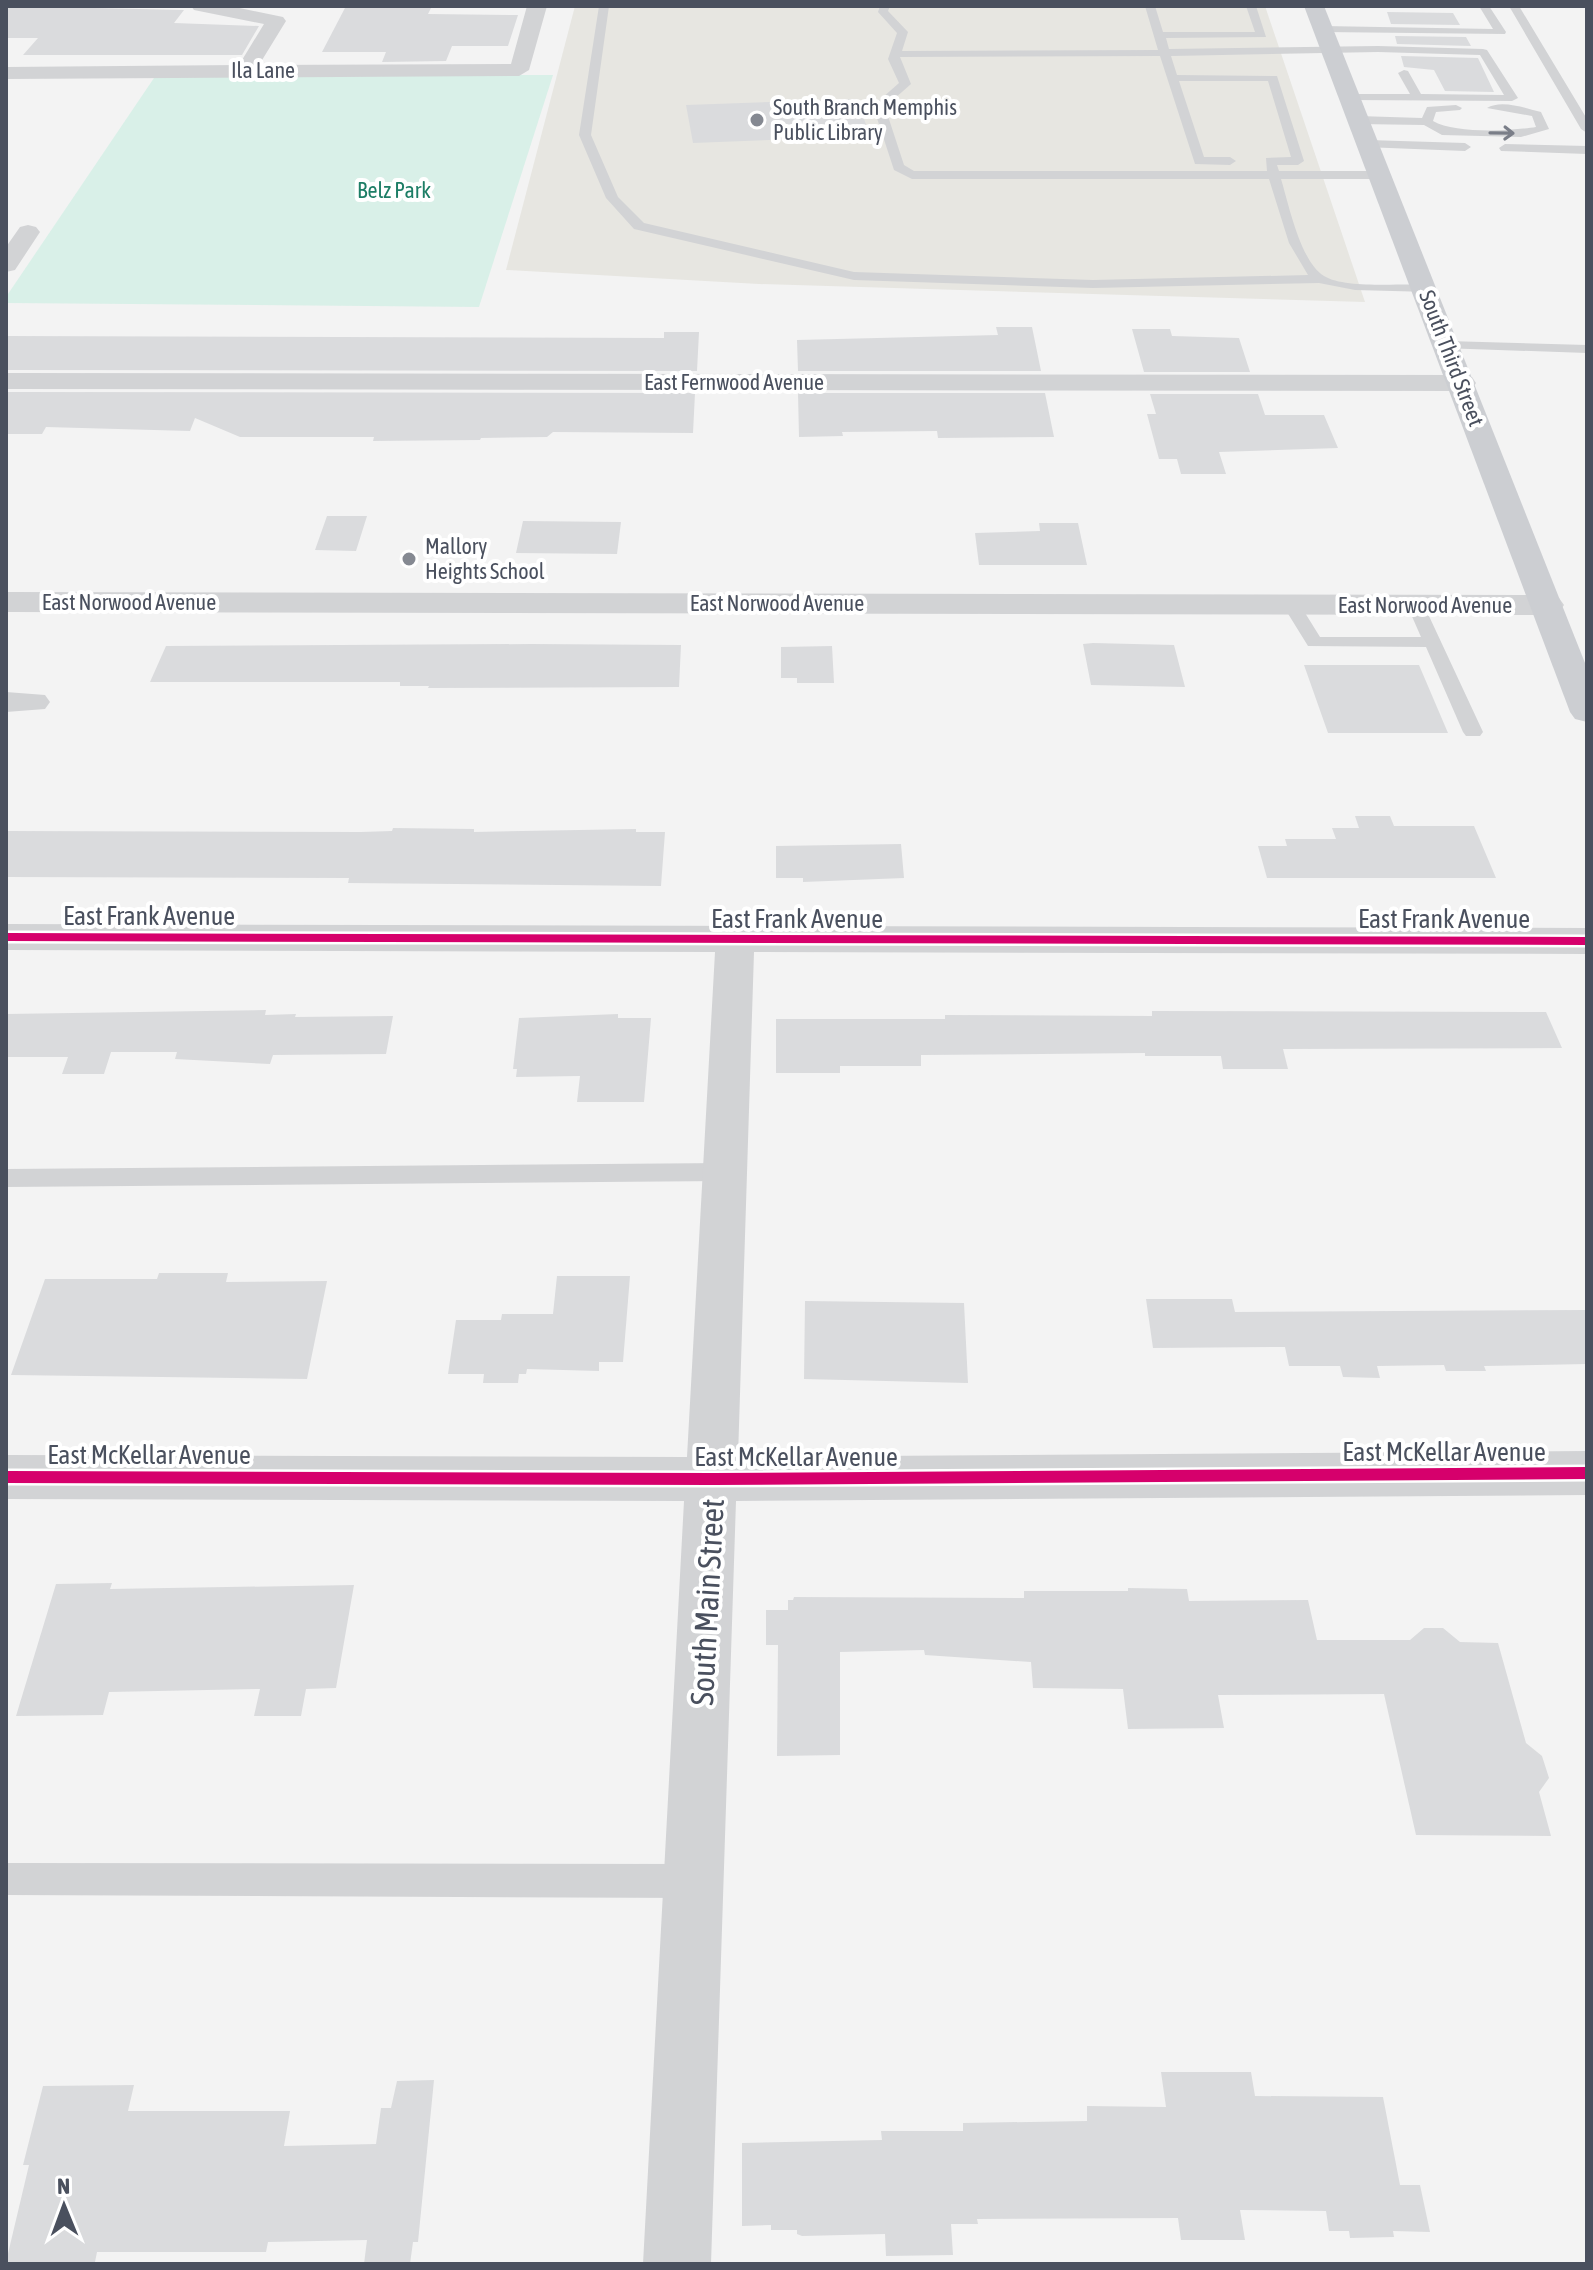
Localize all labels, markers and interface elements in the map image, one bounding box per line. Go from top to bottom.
street label: Ila Lane [231,57,295,83]
place label: South Branch Memphis Public Library [773,94,957,145]
marker: South Branch Memphis Public Library [748,111,766,129]
one-way arrow [1488,125,1515,140]
park label: Belz Park [357,177,431,203]
street label: South Third Street [1414,286,1490,430]
street label: East Fernwood Avenue [644,369,824,395]
place label: Mallory Heights School [425,533,545,584]
marker: Mallory Heights School [400,550,418,568]
street label: East Norwood Avenue [42,589,216,615]
street label: East Norwood Avenue [690,590,864,616]
street label: East Norwood Avenue [1338,592,1512,618]
street label: East Frank Avenue [63,901,235,931]
street label: East Frank Avenue [711,904,883,934]
street label: East Frank Avenue [1358,904,1530,934]
street label: East McKellar Avenue [1342,1437,1546,1467]
street label: East McKellar Avenue [47,1440,251,1470]
street label: East McKellar Avenue [694,1442,898,1472]
street label: South Main Street [683,1498,731,1706]
north arrow [24,2166,104,2246]
text: N [57,2173,70,2199]

